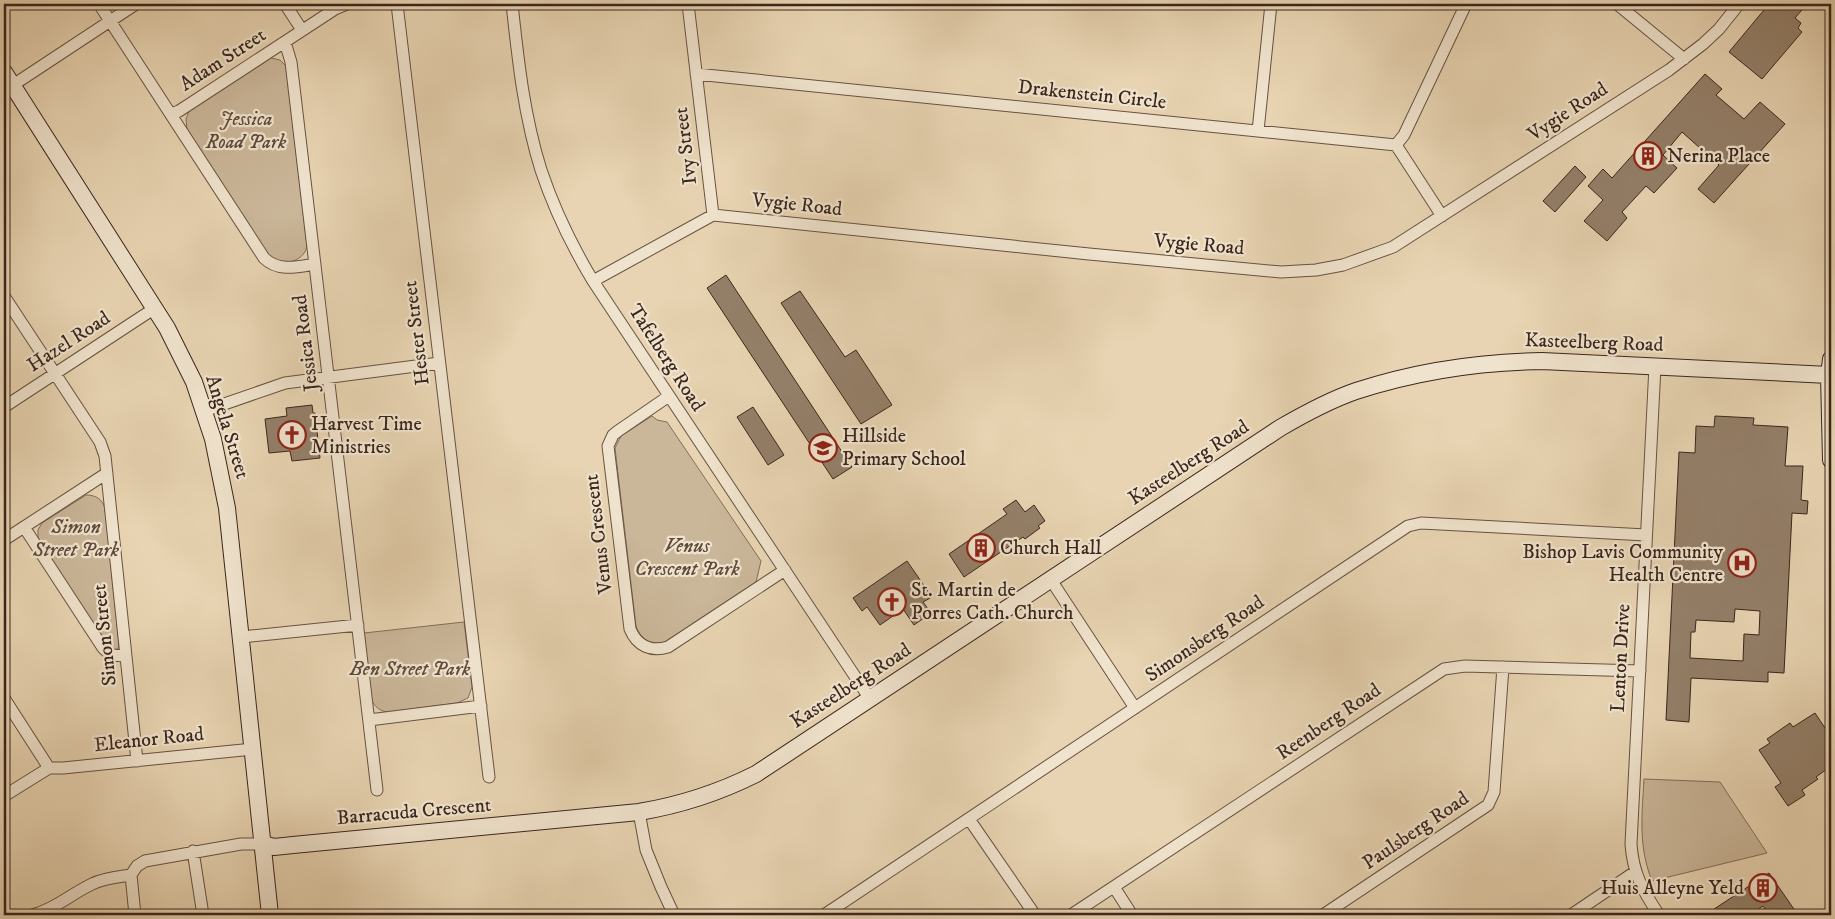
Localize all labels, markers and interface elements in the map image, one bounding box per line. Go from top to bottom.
street label: Adam Street [175,23,271,97]
street label: Drakenstein Circle [1017,75,1167,115]
street label: Vygie Road [1522,77,1613,148]
street label: Ivy Street [669,106,703,186]
park label: Jessica Road Park [205,107,287,155]
building icon: Nerina Place [1633,141,1663,171]
place label: Nerina Place [1667,144,1770,169]
street label: Vygie Road [750,188,843,222]
street label: Vygie Road [1152,229,1245,261]
street label: Hester Street [398,279,436,387]
street label: Jessica Road [288,293,325,395]
street label: Tafelberg Road [622,300,710,416]
street label: Hazel Road [23,306,115,378]
street label: Kasteelberg Road [1524,328,1664,358]
street label: Angela Street [199,372,255,482]
place label: Harvest Time Ministries [311,412,422,460]
street label: Kasteelberg Road [1124,415,1254,511]
church icon: Harvest Time Ministries [277,420,307,450]
place label: Hillside Primary School [842,424,966,472]
school or university icon: Hillside Primary School [808,433,838,463]
street label: Venus Crescent [579,473,619,596]
park label: Simon Street Park [32,515,120,563]
building icon: Church Hall [966,533,996,563]
park label: Venus Crescent Park [634,534,740,582]
place label: Church Hall [1000,536,1101,561]
place label: Bishop Lavis Community Health Centre [1522,540,1724,588]
hospital icon: Bishop Lavis Community Health Centre [1727,548,1757,578]
place label: St. Martin de Porres Cath. Church [911,578,1074,626]
street label: Simon Street [87,583,123,687]
church icon: St. Martin de Porres Cath. Church [877,587,907,617]
street label: Simonsberg Road [1141,590,1269,688]
street label: Lenton Drive [1606,603,1636,713]
street label: Kasteelberg Road [786,638,916,734]
park label: Ben Street Park [349,657,471,682]
street label: Reenberg Road [1272,678,1386,766]
street label: Eleanor Road [93,722,205,758]
street label: Paulsberg Road [1358,786,1474,876]
street label: Barracuda Crescent [336,793,492,831]
building icon: Huis Alleyne Yeld [1748,873,1778,903]
place label: Huis Alleyne Yeld [1601,876,1744,901]

